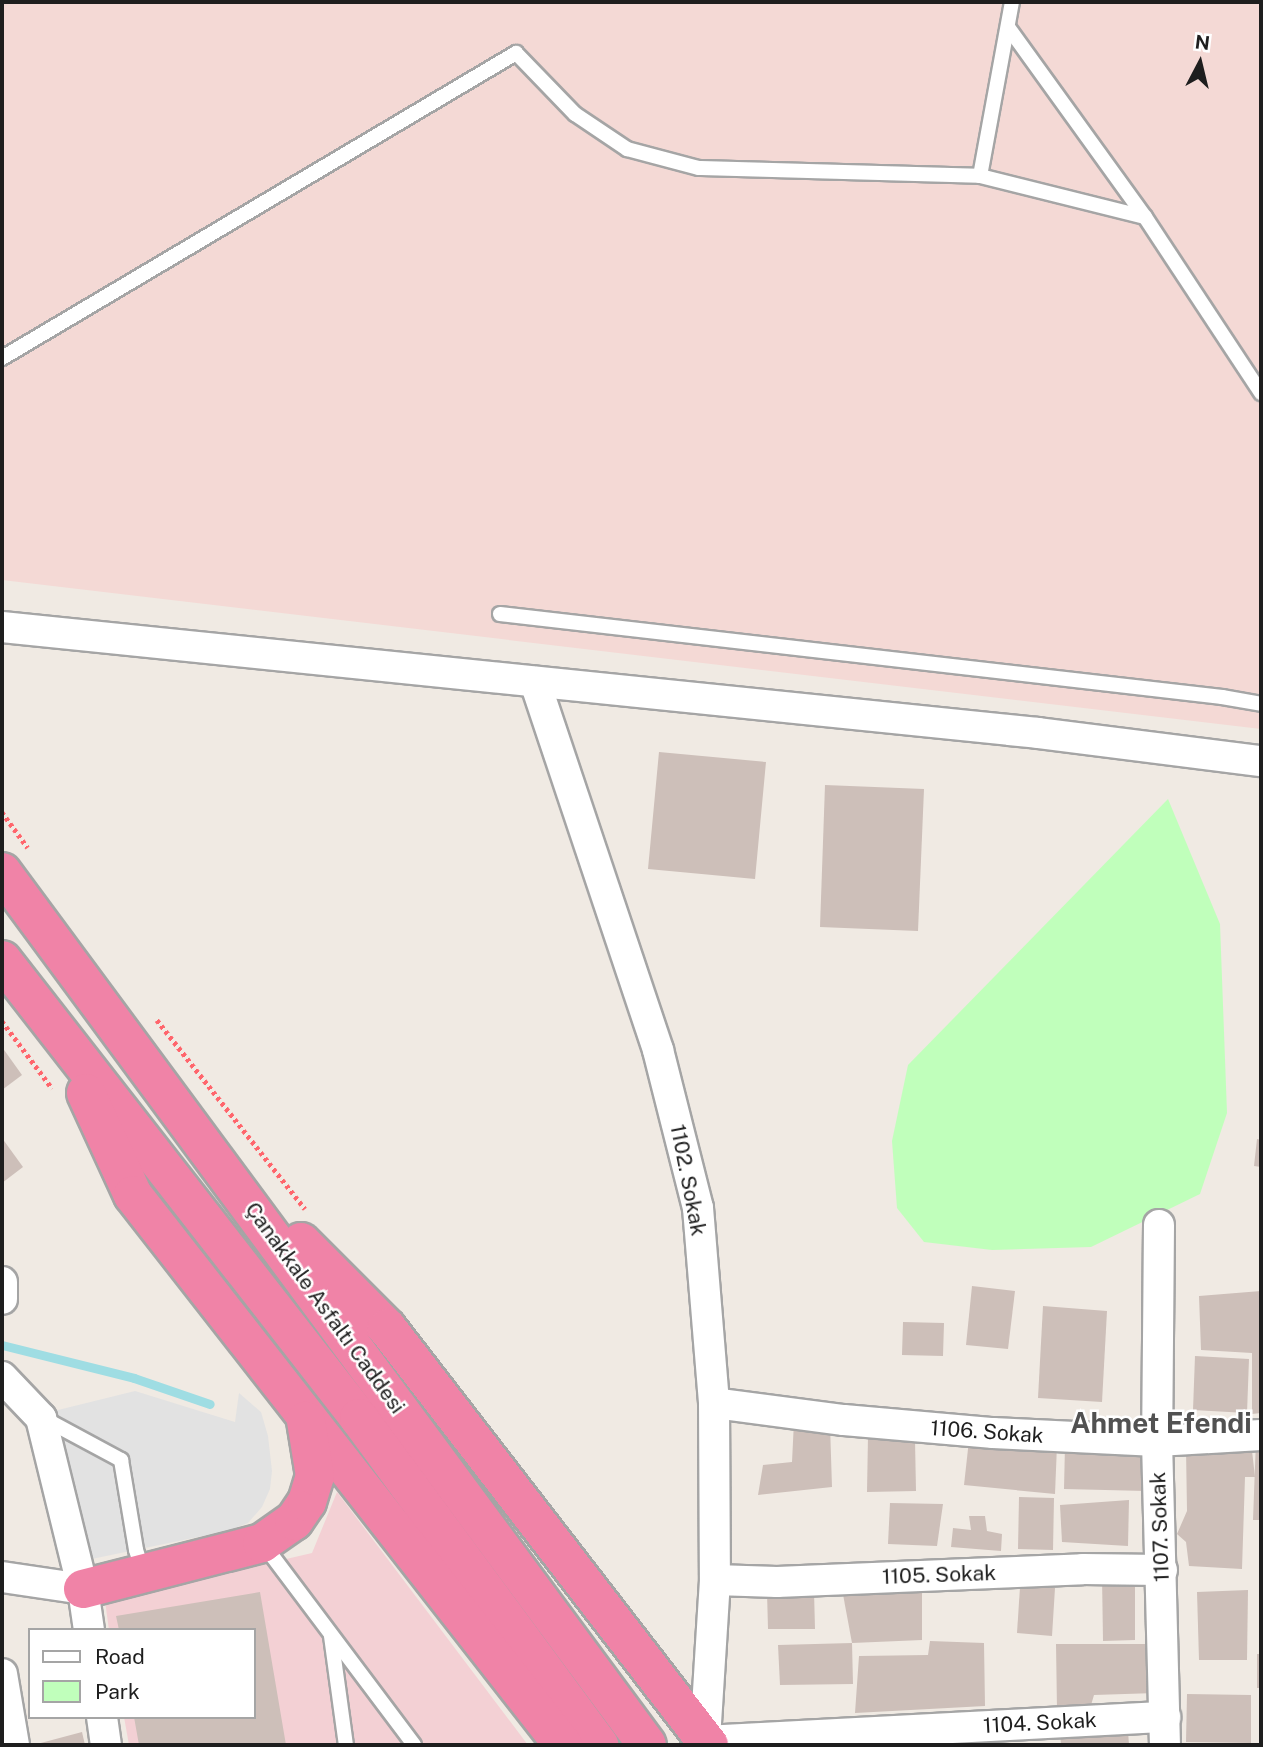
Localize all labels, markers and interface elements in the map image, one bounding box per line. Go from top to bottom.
north arrow [1165,28,1235,98]
text: N [1194,30,1211,54]
street label: 1102. Sokak [665,1122,711,1238]
street label: Çanakkale Asfaltı Caddesi [240,1197,410,1419]
district label: Ahmet Efendi [1070,1406,1252,1440]
street label: 1106. Sokak [929,1415,1045,1449]
street label: 1107. Sokak [1145,1471,1175,1583]
street label: 1105. Sokak [882,1560,996,1590]
legend [28,1628,256,1719]
text: Road [95,1644,145,1669]
text: Park [95,1679,140,1704]
street label: 1104. Sokak [983,1707,1097,1739]

